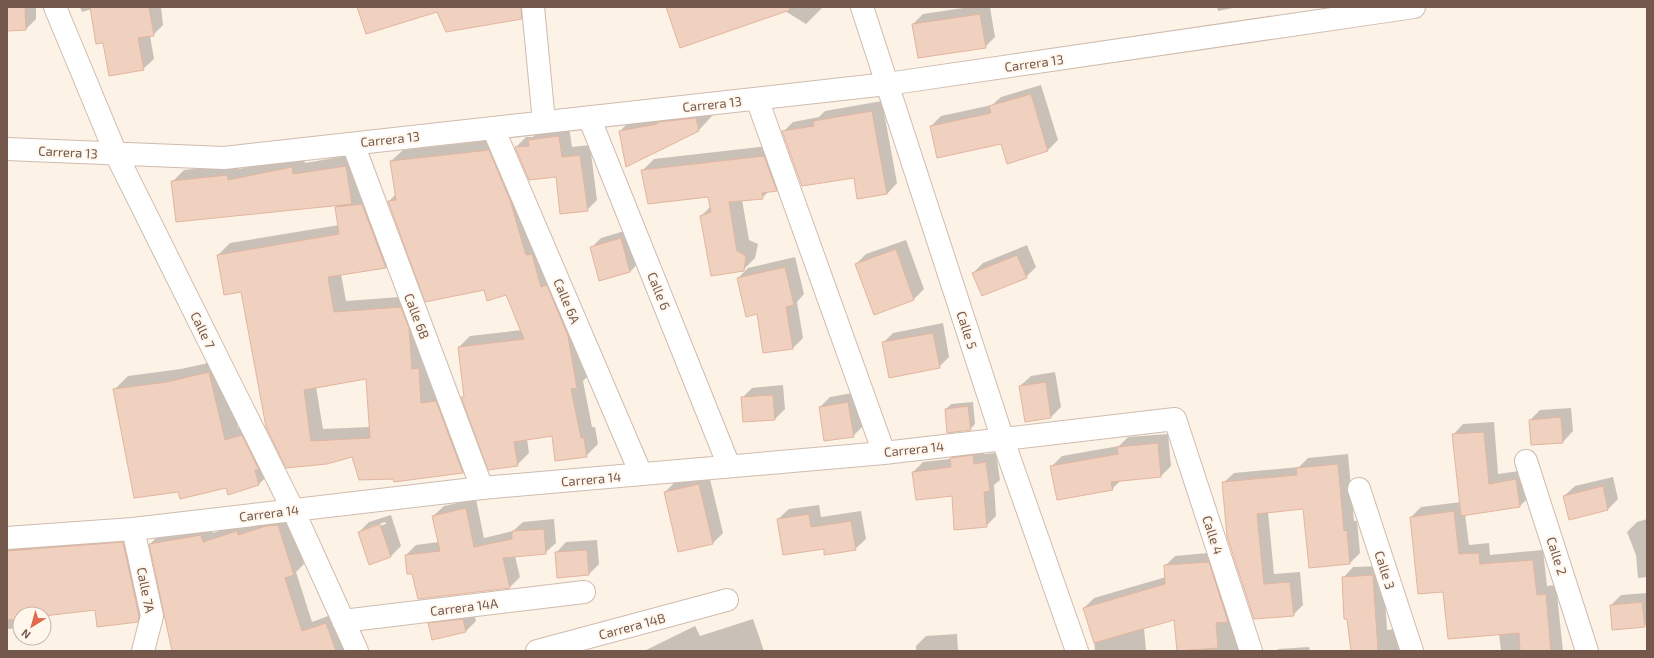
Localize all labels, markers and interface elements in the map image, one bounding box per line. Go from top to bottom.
street label: Carrera 13 [1003,51,1065,75]
street label: Carrera 13 [682,93,742,115]
street label: Carrera 13 [360,128,420,150]
street label: Carrera 13 [38,142,98,162]
street label: Calle 6 [644,270,674,312]
street label: Calle 6A [550,276,584,326]
street label: Calle 6B [401,291,433,341]
street label: Calle 7 [187,309,219,351]
street label: Calle 5 [953,309,981,351]
street label: Carrera 14 [883,438,945,460]
street label: Carrera 14 [560,468,622,490]
street label: Carrera 14 [238,501,300,525]
street label: Calle 4 [1199,513,1227,557]
street label: Calle 2 [1543,535,1571,577]
street label: Calle 3 [1371,549,1399,591]
street label: Calle 7A [134,566,158,614]
street label: Carrera 14A [429,595,499,619]
north arrow [12,606,52,646]
street label: Carrera 14B [597,609,667,643]
text: N [19,627,33,642]

